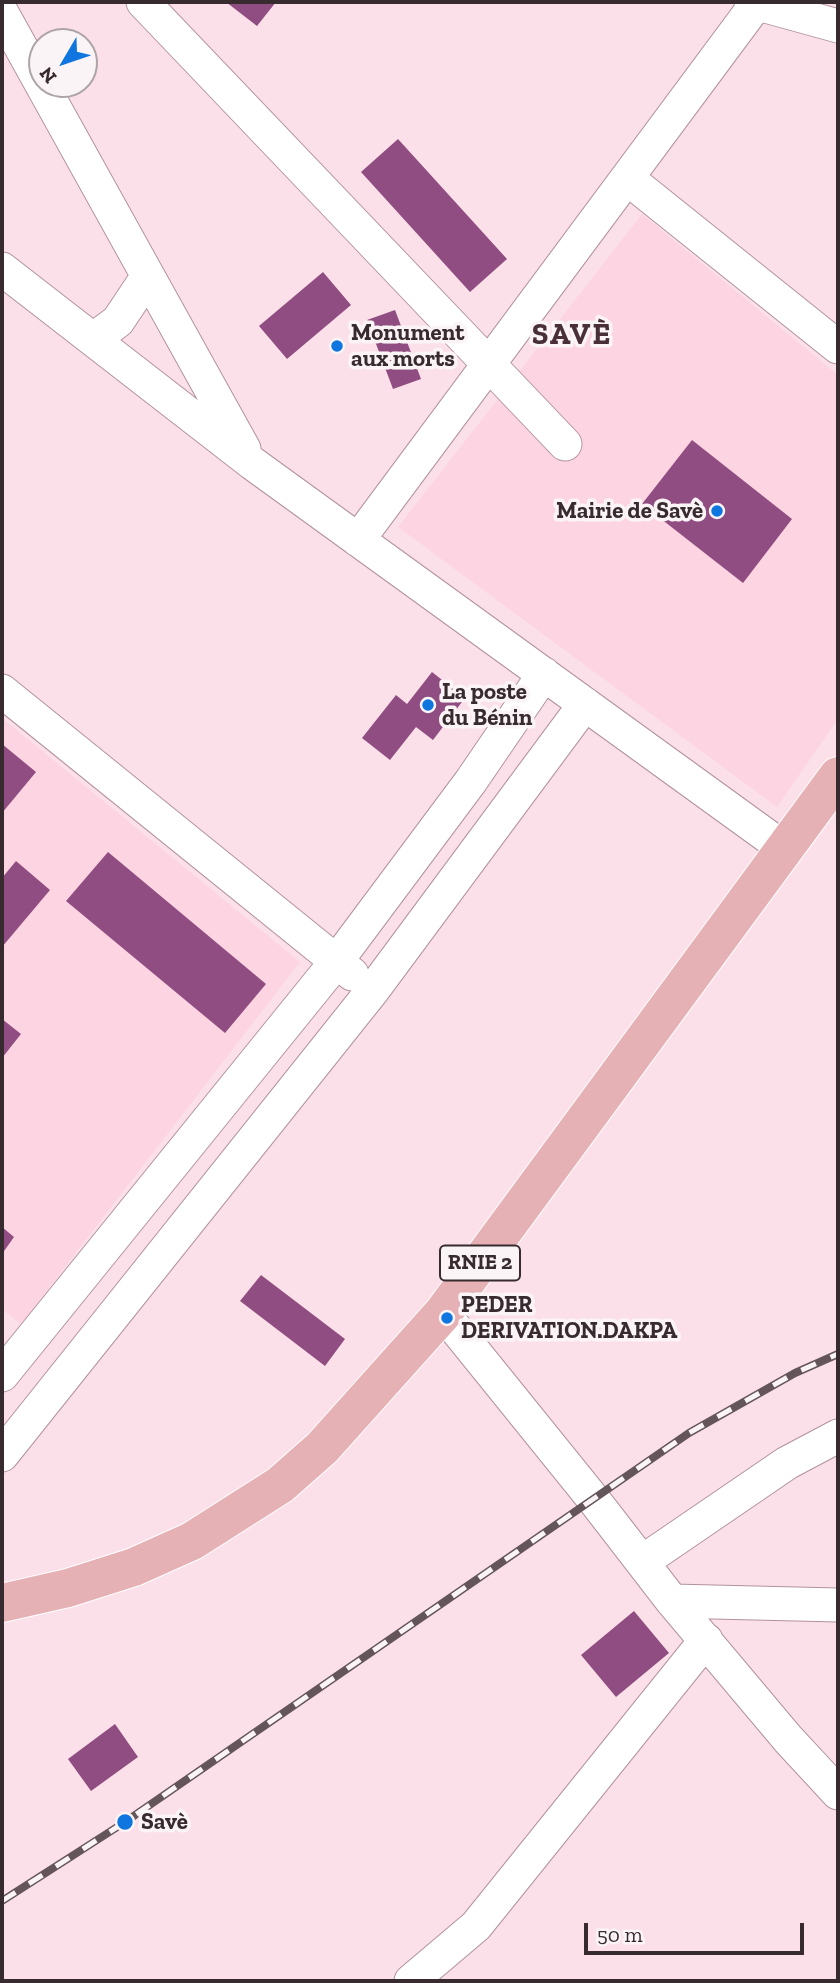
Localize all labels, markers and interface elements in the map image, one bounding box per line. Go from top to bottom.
north arrow [28,28,98,98]
text: N [34,62,61,88]
district label: SAVÈ [532,317,612,353]
place label: Monument aux morts [351,319,464,373]
marker: Monument aux morts [329,338,345,354]
place label: Mairie de Savè [556,497,703,525]
marker: Mairie de Savè [709,503,725,519]
place label: La poste du Bénin [442,678,532,732]
marker: La poste du Bénin [420,697,436,713]
road number: RNIE 2 [440,1246,520,1280]
place label: PEDER DERIVATION.DAKPA [461,1291,677,1345]
marker: PEDER DERIVATION.DAKPA [439,1310,455,1326]
place label: Savè [141,1808,188,1836]
marker: Savè [115,1812,135,1832]
scale bar [588,1910,808,1954]
text: 50 m [597,1922,643,1947]

